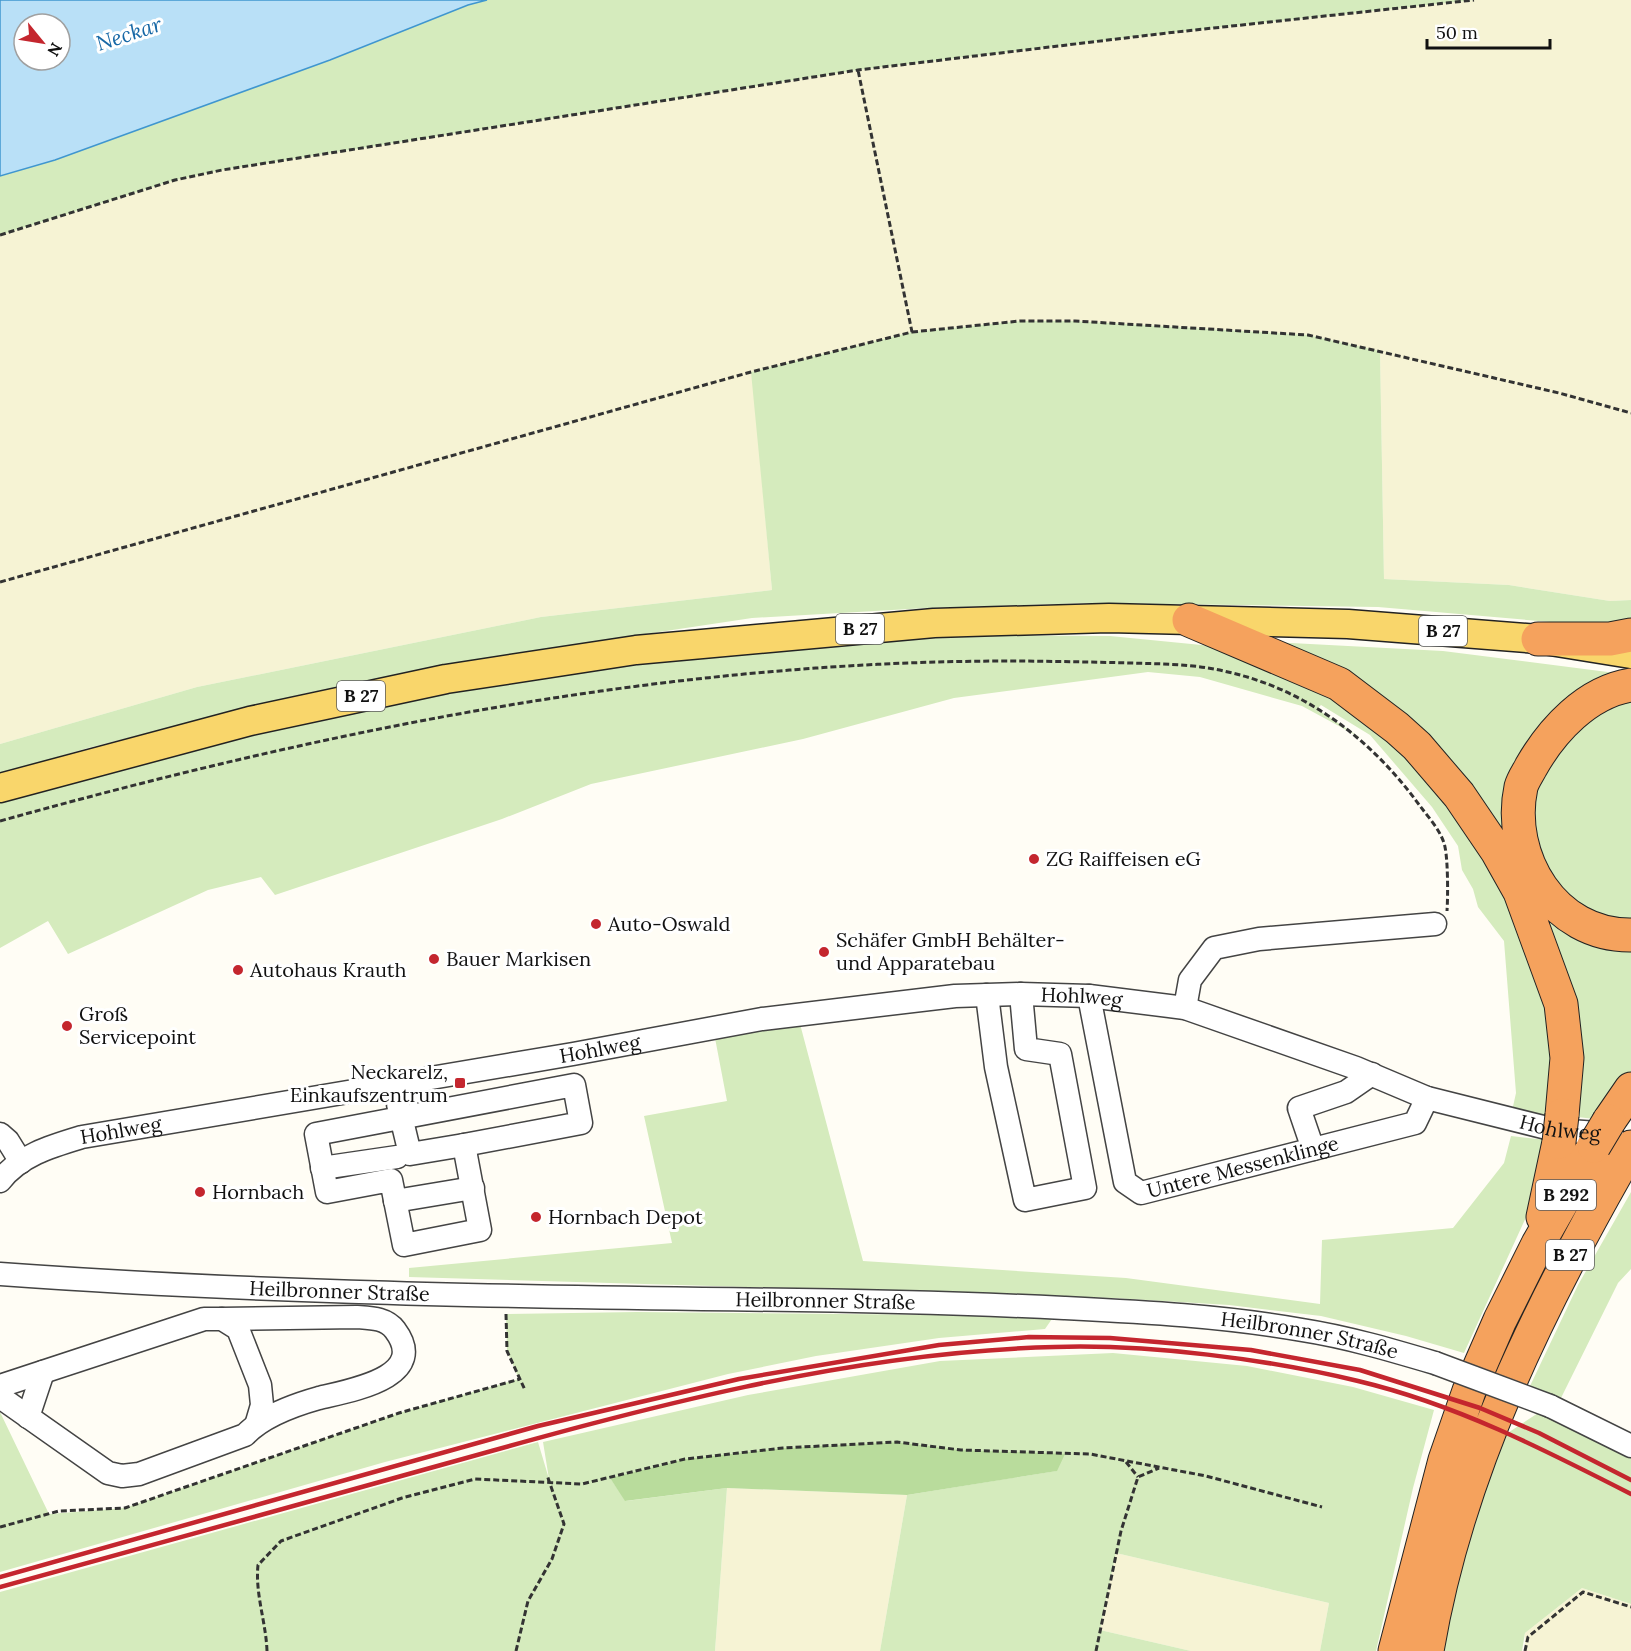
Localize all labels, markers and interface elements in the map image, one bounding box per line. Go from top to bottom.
water label: Neckar [93,10,166,57]
north arrow [12,12,72,72]
scale bar [1427,12,1550,50]
text: 50 m [1436,21,1478,44]
text: N [43,39,67,60]
road number: B 27 [836,614,884,644]
road number: B 27 [1419,616,1467,646]
road number: B 27 [337,681,385,711]
place label: ZG Raiffeisen eG [1046,846,1201,871]
marker: ZG Raiffeisen eG [1027,852,1041,866]
place label: Auto-Oswald [607,911,730,936]
marker: Auto-Oswald [589,917,603,931]
place label: Schäfer GmbH Behälter- und Apparatebau [836,927,1065,975]
marker: Schäfer GmbH Behälter- und Apparatebau [817,945,831,959]
place label: Bauer Markisen [446,946,591,971]
marker: Bauer Markisen [427,952,441,966]
place label: Autohaus Krauth [249,957,407,982]
marker: Autohaus Krauth [231,963,245,977]
street label: Hohlweg [1040,982,1125,1012]
place label: Groß Servicepoint [79,1001,196,1049]
marker: Groß Servicepoint [60,1019,74,1033]
street label: Hohlweg [557,1029,643,1068]
place label: Neckarelz, Einkaufszentrum [290,1059,448,1107]
marker: Neckarelz, Einkaufszentrum [453,1076,467,1090]
street label: Hohlweg [1517,1109,1602,1145]
street label: Hohlweg [78,1111,164,1149]
street label: Untere Messenklinge [1144,1130,1341,1203]
place label: Hornbach [212,1179,304,1204]
road number: B 292 [1536,1180,1596,1210]
marker: Hornbach [193,1185,207,1199]
place label: Hornbach Depot [548,1204,703,1229]
marker: Hornbach Depot [529,1210,543,1224]
road number: B 27 [1546,1240,1594,1270]
street label: Heilbronner Straße [249,1275,430,1306]
street label: Heilbronner Straße [735,1286,916,1314]
street label: Heilbronner Straße [1219,1306,1401,1364]

